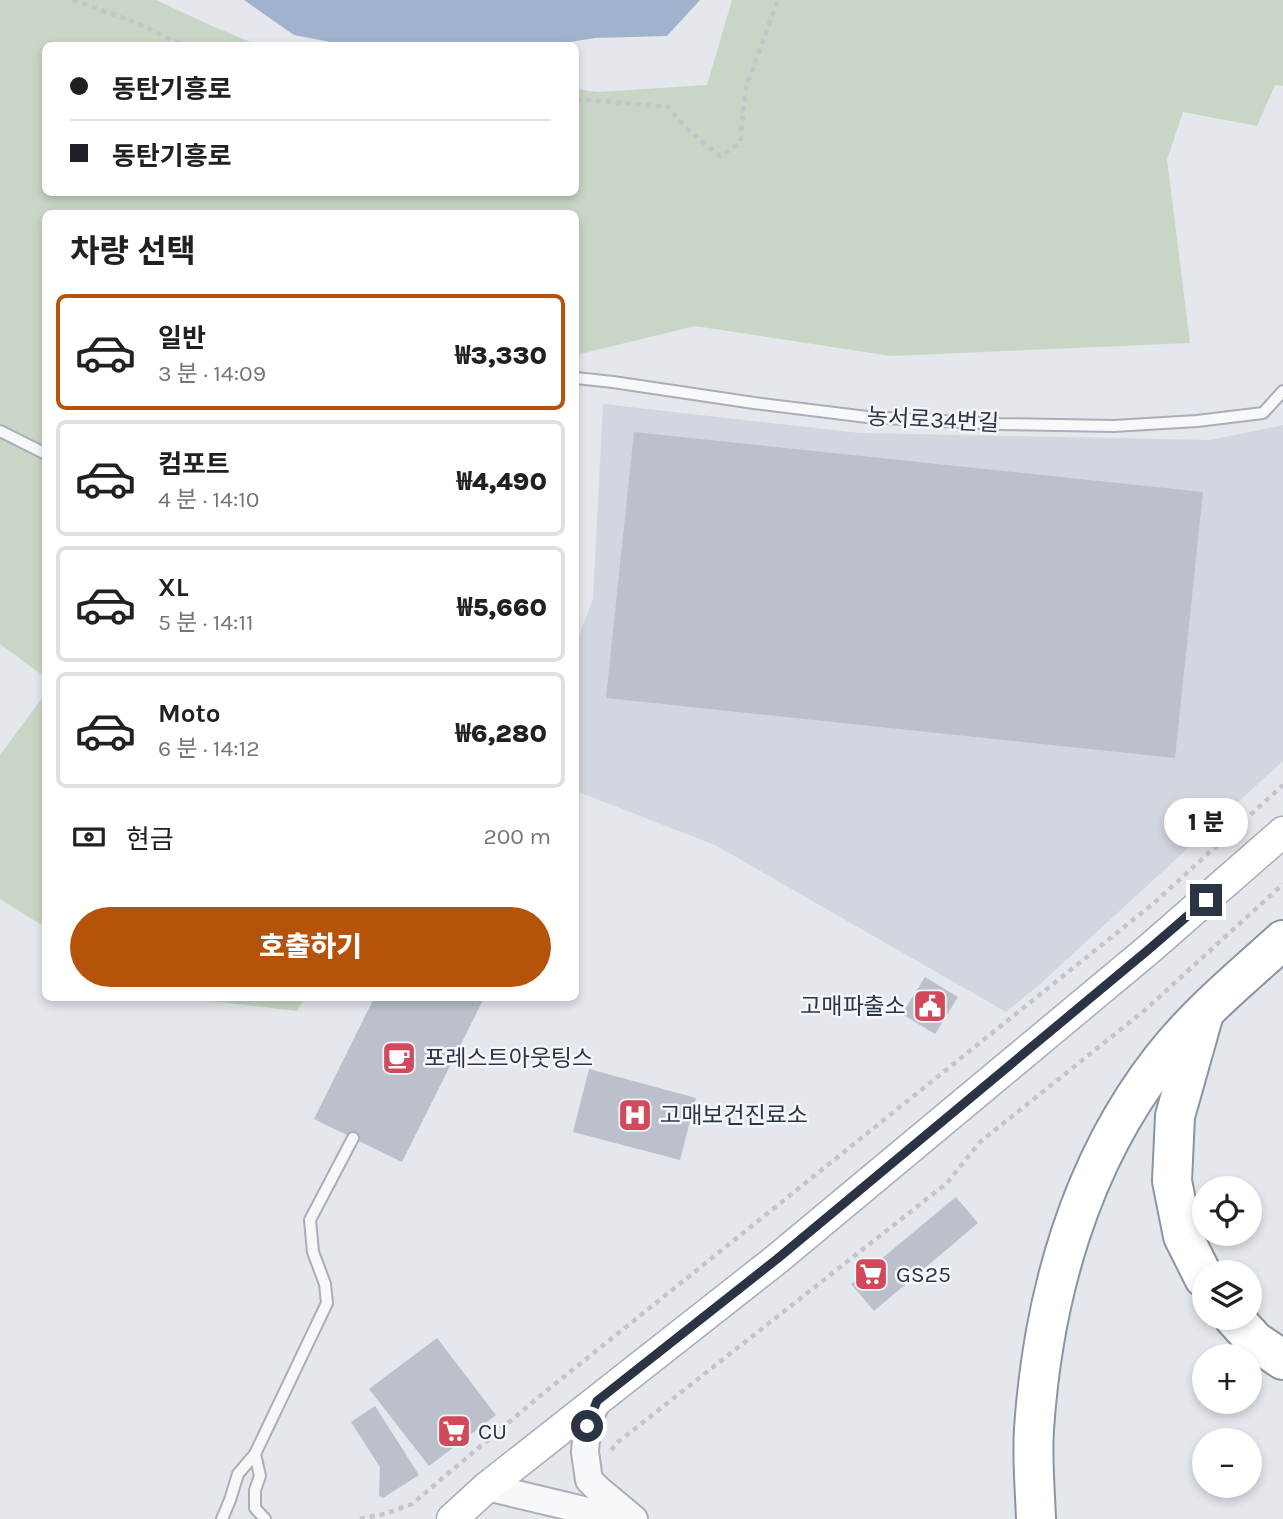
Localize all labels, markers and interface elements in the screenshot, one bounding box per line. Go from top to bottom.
text: 동탄기흥로 [112,74,232,105]
text: 동탄기흥로 [112,141,232,172]
text: 차량 선택 [70,233,196,270]
icon: car [74,321,137,384]
text: 일반 [158,323,206,354]
text: ₩3,330 [455,340,547,371]
text: 3 분 · 14:09 [158,360,266,387]
street label: 농서로34번길 [866,403,1000,437]
icon: car [74,447,137,510]
text: 컴포트 [158,449,230,480]
text: ₩4,490 [457,466,547,497]
text: 4 분 · 14:10 [158,486,260,513]
text: XL [158,572,189,603]
icon: car [74,573,137,636]
text: ₩5,660 [457,592,547,623]
text: 5 분 · 14:11 [158,609,254,636]
text: Moto [158,698,220,729]
icon: car [74,699,137,762]
text: ₩6,280 [455,718,547,749]
text: 6 분 · 14:12 [158,735,260,762]
callout: 1 분 [1164,799,1248,848]
text: 1 분 [1188,809,1224,836]
icon: cash [70,818,108,856]
text: 200 m [483,823,551,850]
text: 현금 [126,824,174,855]
route end [1190,884,1222,916]
button: 호출하기 [70,907,551,987]
public building icon: 고매파출소 [911,987,949,1025]
place label: 고매파출소 [800,993,906,1020]
cafe icon: 포레스트아웃팅스 [380,1039,418,1077]
place label: 포레스트아웃팅스 [424,1045,593,1072]
hospital icon: 고매보건진료소 [616,1096,654,1134]
place label: 고매보건진료소 [660,1102,808,1129]
map controls [1192,1176,1262,1498]
button: locate [1192,1176,1262,1246]
supermarket icon: GS25 [852,1255,890,1293]
button: layers [1192,1260,1262,1330]
place label: GS25 [896,1261,951,1288]
button: + [1192,1344,1262,1414]
route start [571,1410,603,1442]
supermarket icon: CU [435,1412,473,1450]
place label: CU [478,1418,507,1445]
button: − [1192,1428,1262,1498]

